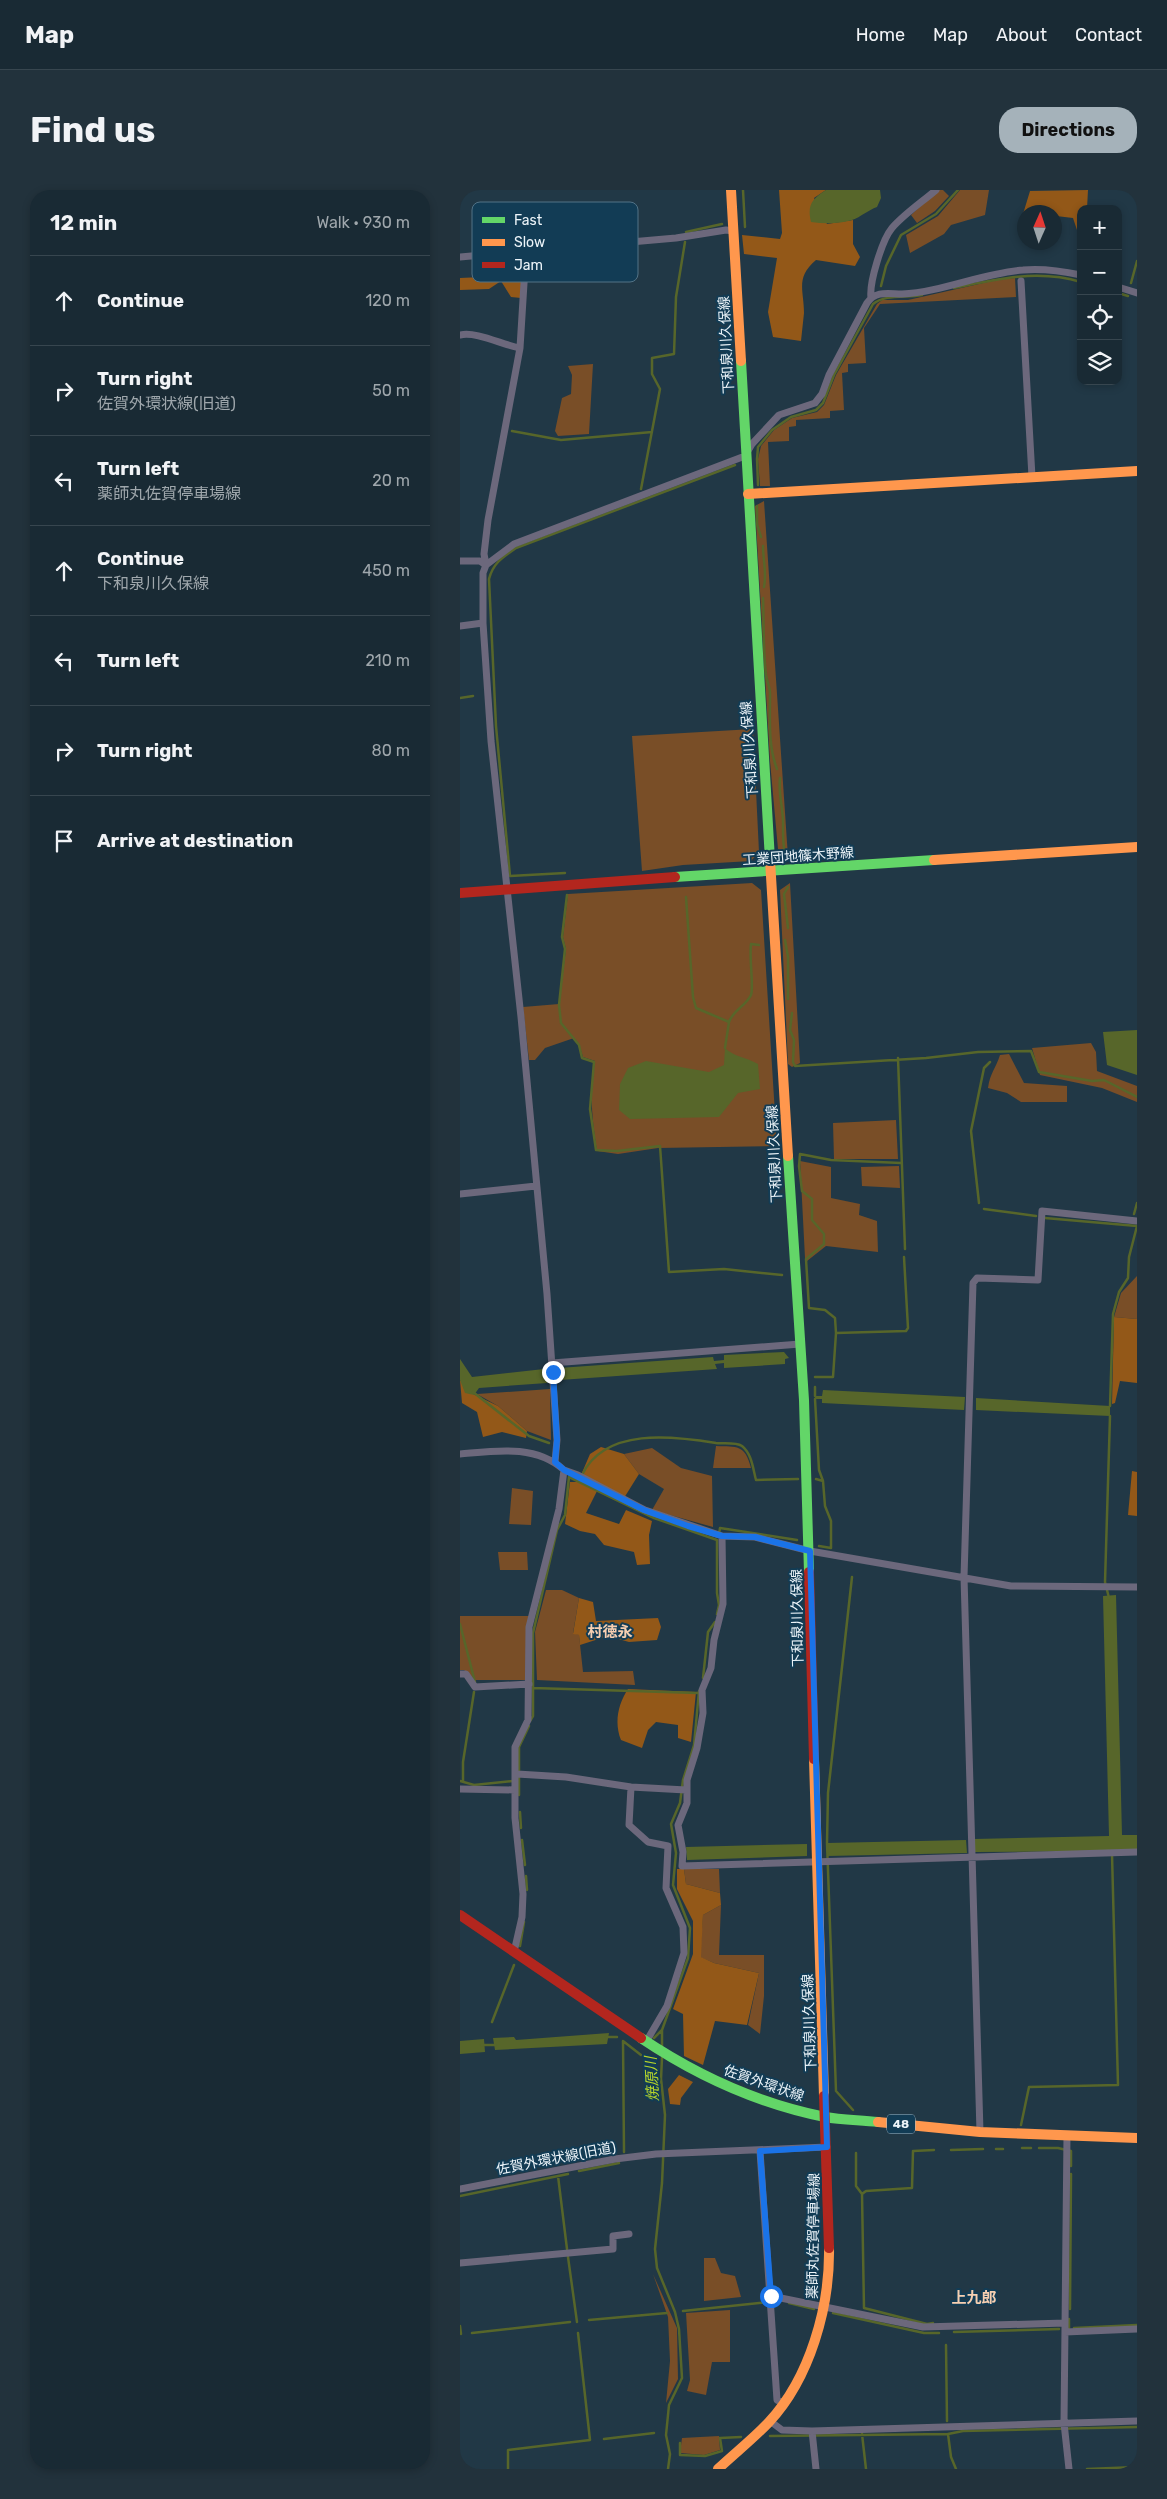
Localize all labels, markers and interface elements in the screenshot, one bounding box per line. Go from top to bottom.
text: Map [25,21,74,49]
text: Home [856,24,905,46]
text: Map [933,24,968,46]
text: About [996,24,1047,46]
text: Contact [1075,24,1142,46]
button: Directions [999,107,1137,153]
text: Find us [30,109,155,151]
legend [472,202,638,282]
north arrow [1017,205,1062,250]
map controls [1077,205,1122,385]
button: + [1077,205,1122,250]
text: 12 min [50,210,117,235]
text: Fast [514,212,543,229]
text: Walk · 930 m [316,213,410,232]
text: Slow [514,234,545,251]
button: − [1077,250,1122,295]
text: Jam [514,257,543,274]
icon: ahead [50,287,78,315]
text: Continue [97,289,184,312]
text: 120 m [365,291,410,310]
button: locate [1077,295,1122,340]
street label: 下和泉川久保線 [715,296,738,394]
button: layers [1077,340,1122,385]
text: Turn right [97,367,192,390]
icon: right [50,377,78,405]
text: 50 m [372,381,410,400]
text: 佐賀外環状線(旧道) [97,394,236,413]
text: Turn left [97,457,179,480]
icon: left [50,467,78,495]
text: 20 m [372,471,410,490]
text: 薬師丸佐賀停車場線 [97,484,241,503]
text: Continue [97,547,184,570]
icon: ahead [50,557,78,585]
text: 450 m [362,561,410,580]
text: 下和泉川久保線 [97,574,209,593]
icon: left [50,647,78,675]
text: Turn left [97,649,179,672]
text: 210 m [365,651,410,670]
street label: 下和泉川久保線 [738,700,761,799]
icon: right [50,737,78,765]
text: Turn right [97,739,192,762]
text: 80 m [372,741,410,760]
icon: arrive [50,827,78,855]
text: Arrive at destination [97,829,293,852]
street label: 工業団地篠木野線 [742,844,854,869]
street label: 下和泉川久保線 [763,1105,786,1203]
route end [542,1361,565,1384]
street label: 下和泉川久保線 [788,1569,807,1667]
district label: 村徳永 [587,1623,633,1641]
street label: 下和泉川久保線 [799,1974,820,2072]
water label: 焼原川 [642,2054,662,2102]
street label: 佐賀外環状線 [721,2062,806,2105]
road number: 48 [887,2115,915,2134]
street label: 佐賀外環状線(旧道) [495,2139,617,2178]
street label: 薬師丸佐賀停車場線 [804,2173,823,2299]
route start [760,2285,783,2308]
district label: 上九郎 [951,2289,997,2307]

